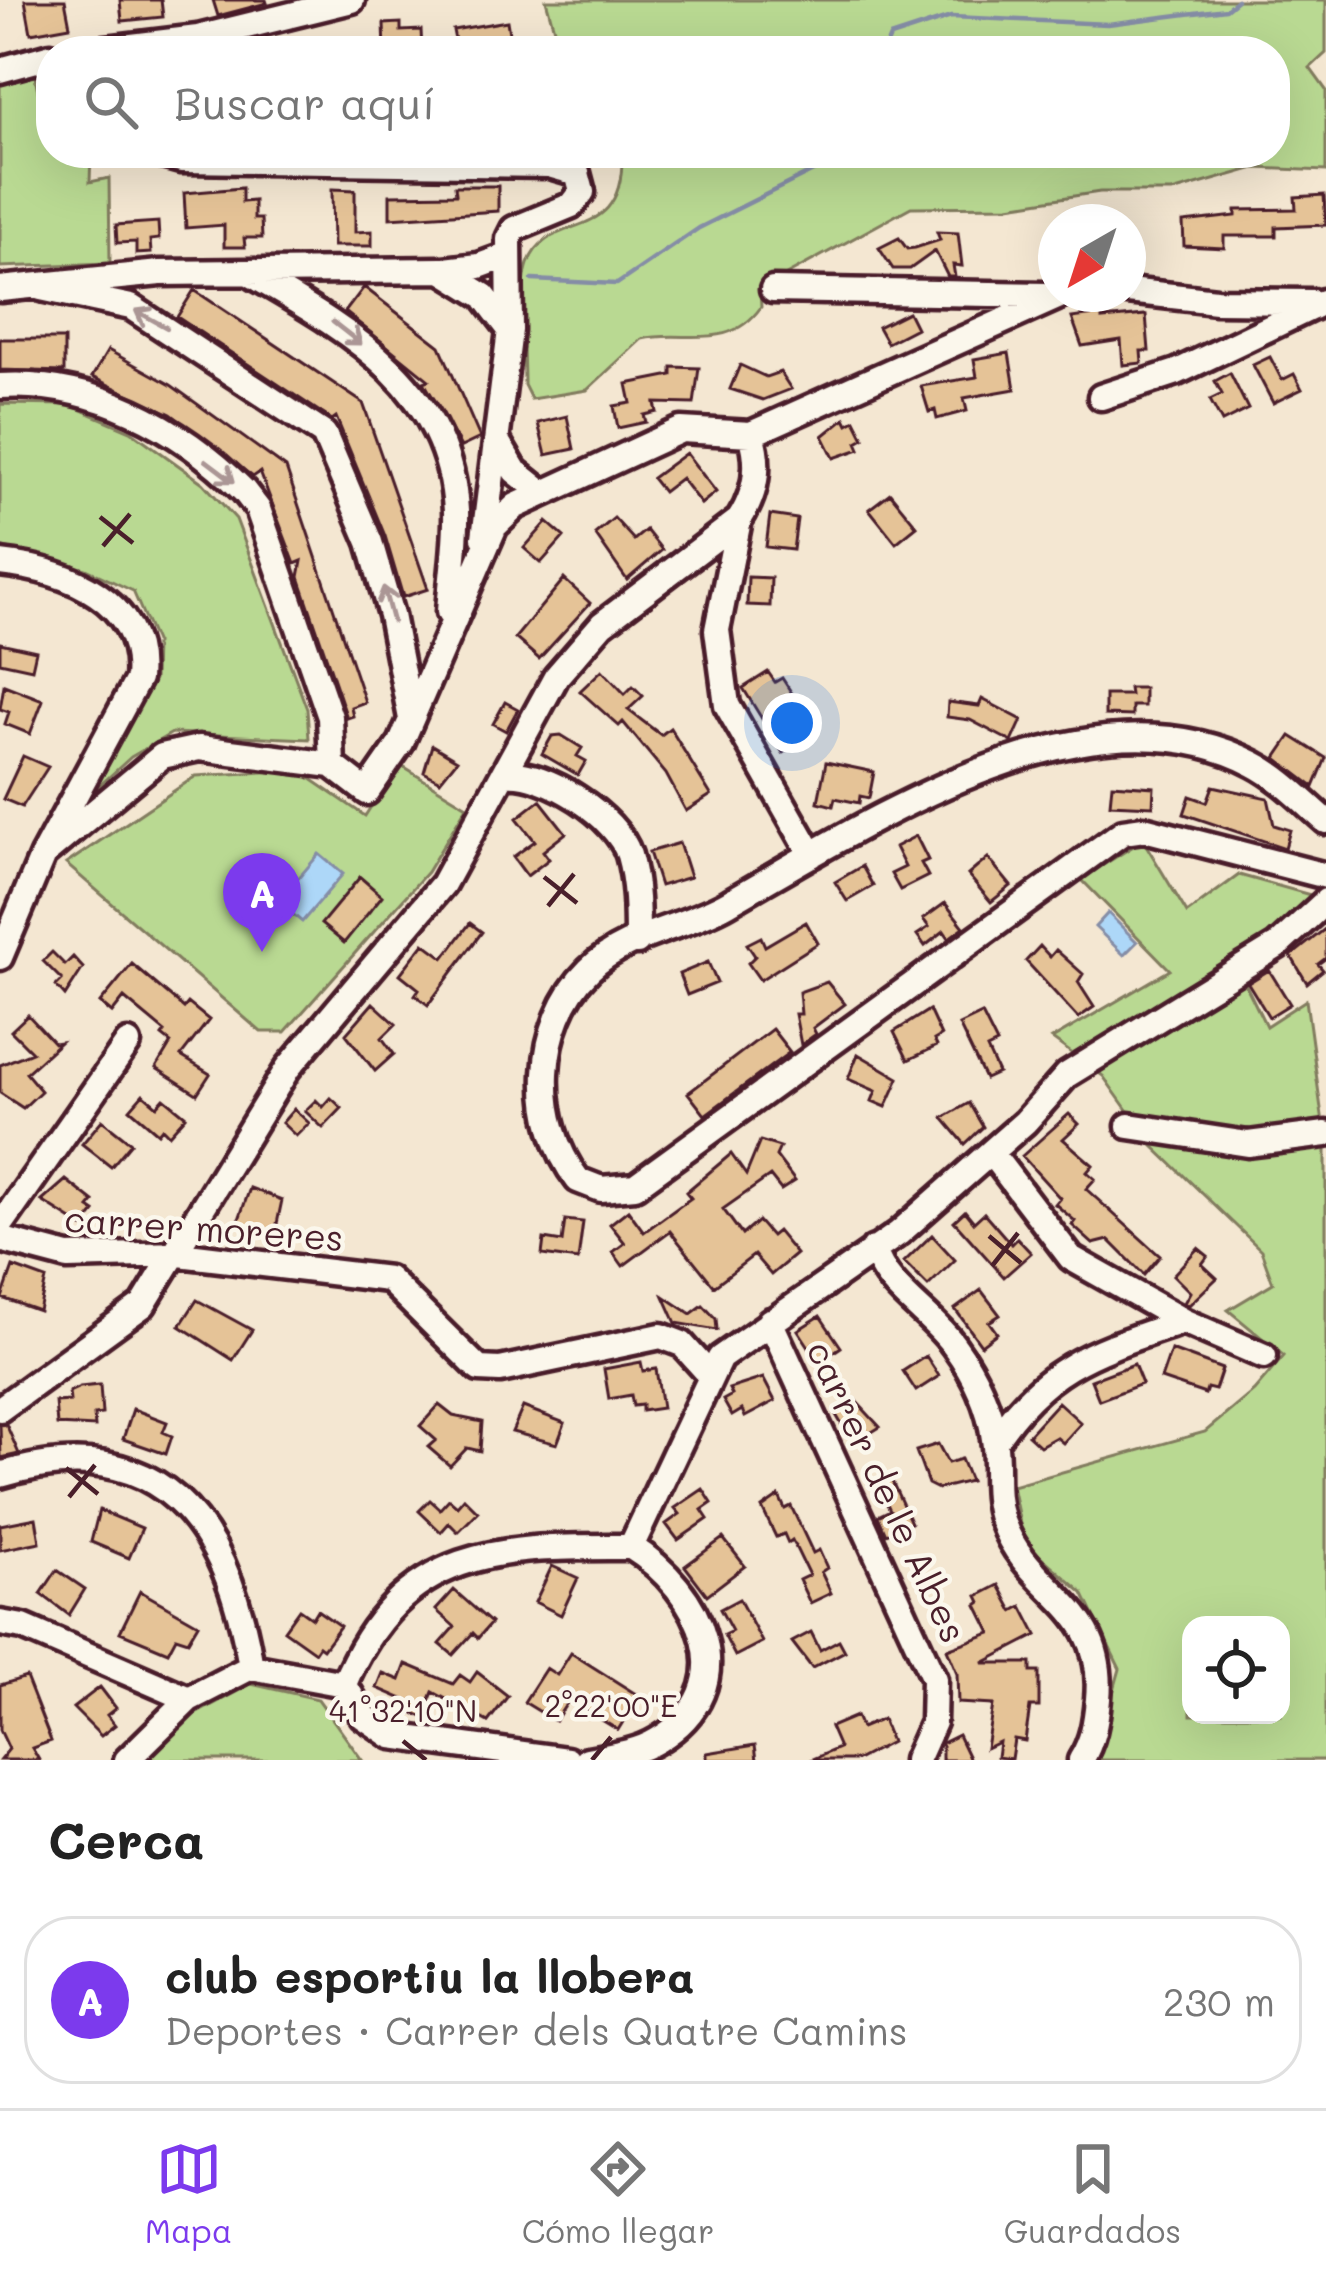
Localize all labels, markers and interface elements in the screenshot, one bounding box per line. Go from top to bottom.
search box [36,36,1290,168]
icon: search [78,69,144,135]
text: Buscar aquí [174,73,436,131]
north arrow [1038,204,1146,312]
one-way arrow [135,306,170,330]
one-way arrow [330,319,362,346]
one-way arrow [203,458,235,484]
one-way arrow [375,586,397,624]
your location [762,693,822,753]
pin: A [223,853,301,952]
street label: carrer moreres [63,1194,345,1260]
street label: carrer de le Albes [797,1333,979,1649]
map controls [1182,1616,1290,1724]
button: locate [1182,1616,1290,1724]
text: 2°22'00"E [544,1685,678,1725]
text: 41°32'10"N [329,1690,477,1730]
text: Cerca [48,1805,205,1872]
text: club esportiu la llobera [165,1946,695,2004]
text: A [76,1975,104,2026]
text: 230 m [1163,1975,1275,2026]
text: Deportes · Carrer dels Quatre Camins [165,2004,908,2055]
tab: Mapa [145,2136,232,2251]
tab: Cómo llegar [522,2136,714,2251]
tab: Guardados [1004,2136,1181,2251]

